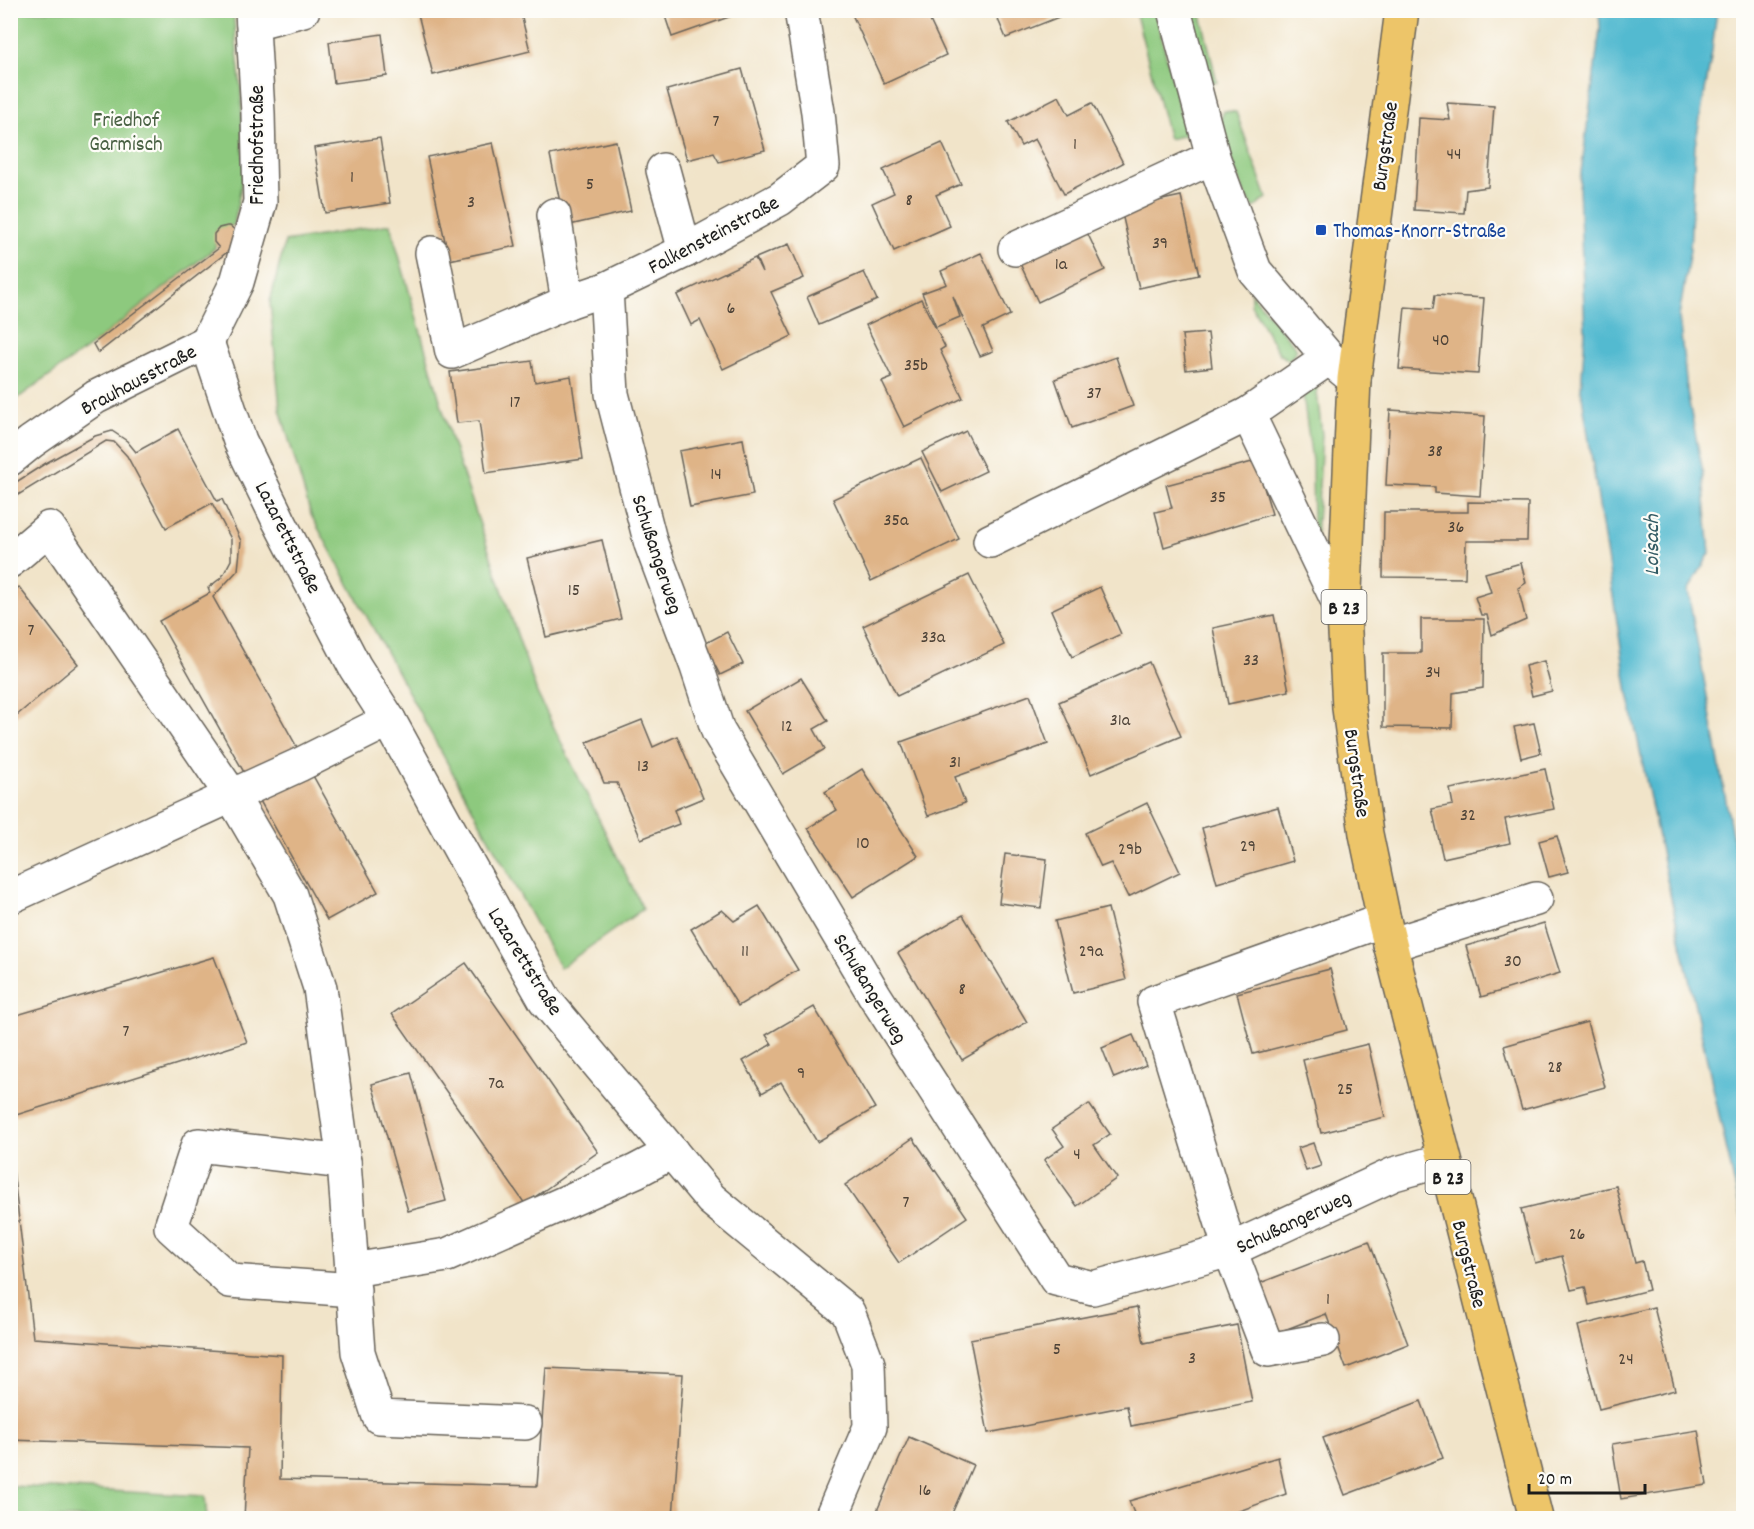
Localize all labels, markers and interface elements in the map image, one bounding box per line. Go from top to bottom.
street label: Friedhofstraße [244,85,274,205]
street label: Burgstraße [1366,100,1408,193]
park label: Friedhof Garmisch [89,107,163,161]
house number: 7 [713,110,720,135]
house number: 1 [1073,133,1077,158]
house number: 44 [1447,143,1461,168]
house number: 1 [350,166,354,191]
house number: 5 [586,173,594,198]
street label: Falkensteinstraße [644,189,785,284]
house number: 8 [905,189,913,214]
house number: 3 [467,191,475,216]
place label: Thomas-Knorr-Straße [1333,218,1506,248]
marker: Thomas-Knorr-Straße [1314,223,1328,237]
house number: 39 [1152,232,1168,257]
house number: 1a [1055,253,1068,278]
house number: 6 [727,297,735,322]
house number: 40 [1432,329,1450,354]
street label: Brauhausstraße [76,338,203,425]
house number: 35b [904,354,928,379]
house number: 37 [1087,382,1102,407]
house number: 17 [510,391,521,416]
house number: 38 [1427,440,1443,465]
house number: 14 [710,463,722,488]
street label: Lazarettstraße [245,477,327,600]
house number: 35 [1210,486,1226,511]
street label: Schußangerweg [622,491,689,619]
house number: 35a [884,509,909,534]
water label: Loisach [1638,513,1669,576]
house number: 36 [1448,516,1464,541]
house number: 15 [568,579,580,604]
road number: B 23 [1322,590,1366,624]
house number: 7 [28,619,35,644]
house number: 33a [921,626,946,651]
house number: 33 [1243,649,1259,674]
house number: 34 [1425,661,1441,686]
house number: 31a [1110,709,1131,734]
house number: 12 [781,715,793,740]
street label: Burgstraße [1334,727,1376,820]
house number: 31 [949,751,961,776]
house number: 13 [637,755,649,780]
house number: 32 [1460,804,1476,829]
house number: 10 [856,832,870,857]
house number: 29 [1240,835,1256,860]
house number: 29b [1118,838,1142,863]
street label: Lazarettstraße [478,903,569,1022]
street label: Schußangerweg [824,929,913,1050]
house number: 11 [741,940,749,965]
house number: 29a [1079,940,1104,965]
house number: 30 [1504,950,1522,975]
house number: 8 [958,978,966,1003]
house number: 7 [123,1020,130,1045]
house number: 28 [1547,1056,1563,1081]
house number: 9 [797,1062,805,1087]
house number: 7a [488,1072,504,1097]
house number: 25 [1337,1078,1353,1103]
house number: 4 [1073,1143,1081,1168]
road number: B 23 [1426,1160,1470,1194]
street label: Schußangerweg [1232,1184,1357,1264]
house number: 7 [903,1191,910,1216]
street label: Burgstraße [1442,1218,1492,1312]
house number: 26 [1569,1223,1585,1248]
house number: 1 [1326,1288,1330,1313]
house number: 5 [1053,1338,1061,1363]
house number: 3 [1188,1347,1196,1372]
house number: 24 [1618,1348,1634,1373]
scale bar [1529,1457,1644,1495]
text: 20 m [1538,1468,1572,1493]
house number: 16 [919,1479,931,1504]

